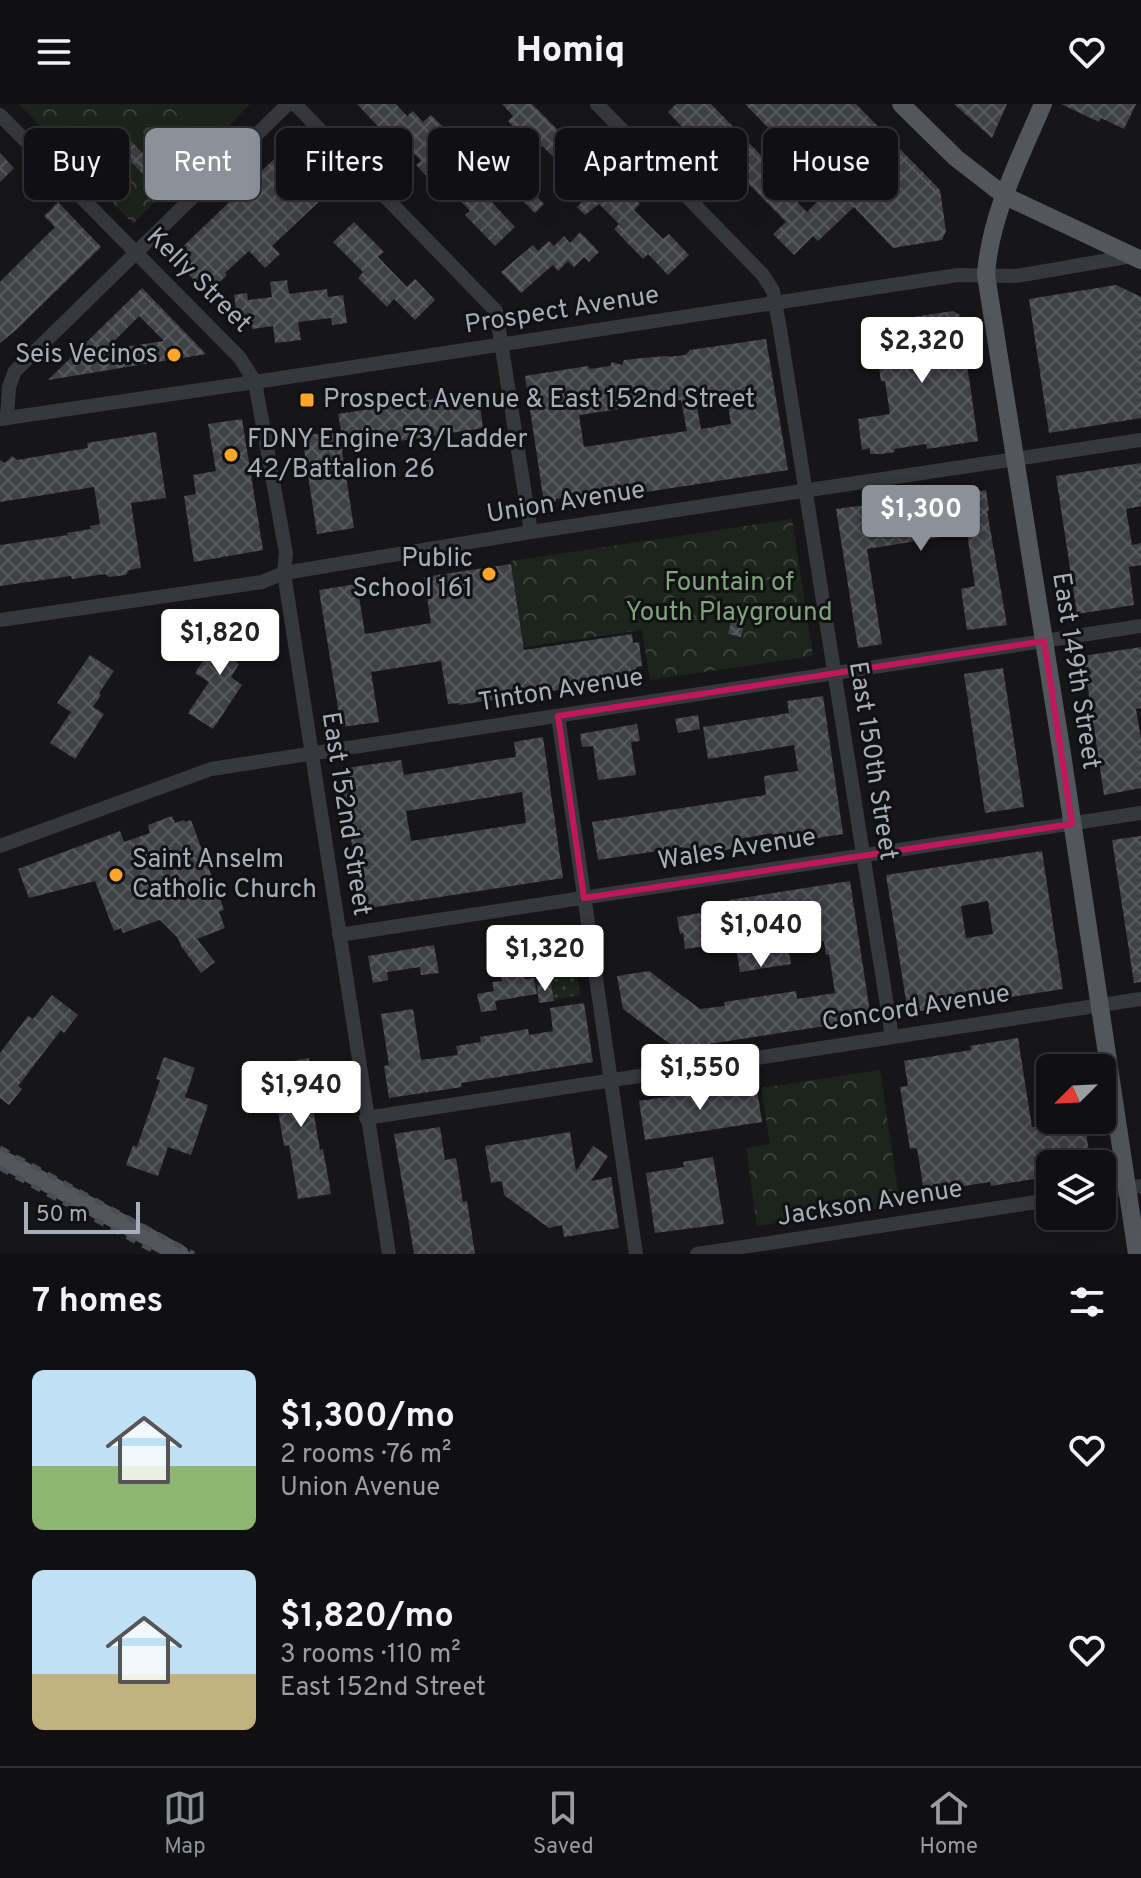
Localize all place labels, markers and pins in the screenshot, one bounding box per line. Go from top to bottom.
pin: $2,320 [857,317,987,385]
place label: Seis Vecinos [15,339,158,372]
marker: Seis Vecinos [165,346,183,364]
place label: Prospect Avenue & East 152nd Street [323,384,755,417]
marker: Prospect Avenue & East 152nd Street [298,391,316,409]
place label: FDNY Engine 73/Ladder 42/Battalion 26 [247,424,528,487]
marker: FDNY Engine 73/Ladder 42/Battalion 26 [222,446,240,464]
pin: $1,300 [856,485,986,553]
place label: Public School 161 [353,543,473,606]
marker: Public School 161 [480,565,498,583]
pin: $1,820 [155,609,285,677]
place label: Saint Anselm Catholic Church [132,844,317,907]
marker: Saint Anselm Catholic Church [107,866,125,884]
pin: $1,040 [696,901,826,969]
pin: $1,320 [480,925,610,993]
pin: $1,550 [635,1044,765,1112]
pin: $1,940 [236,1061,366,1129]

